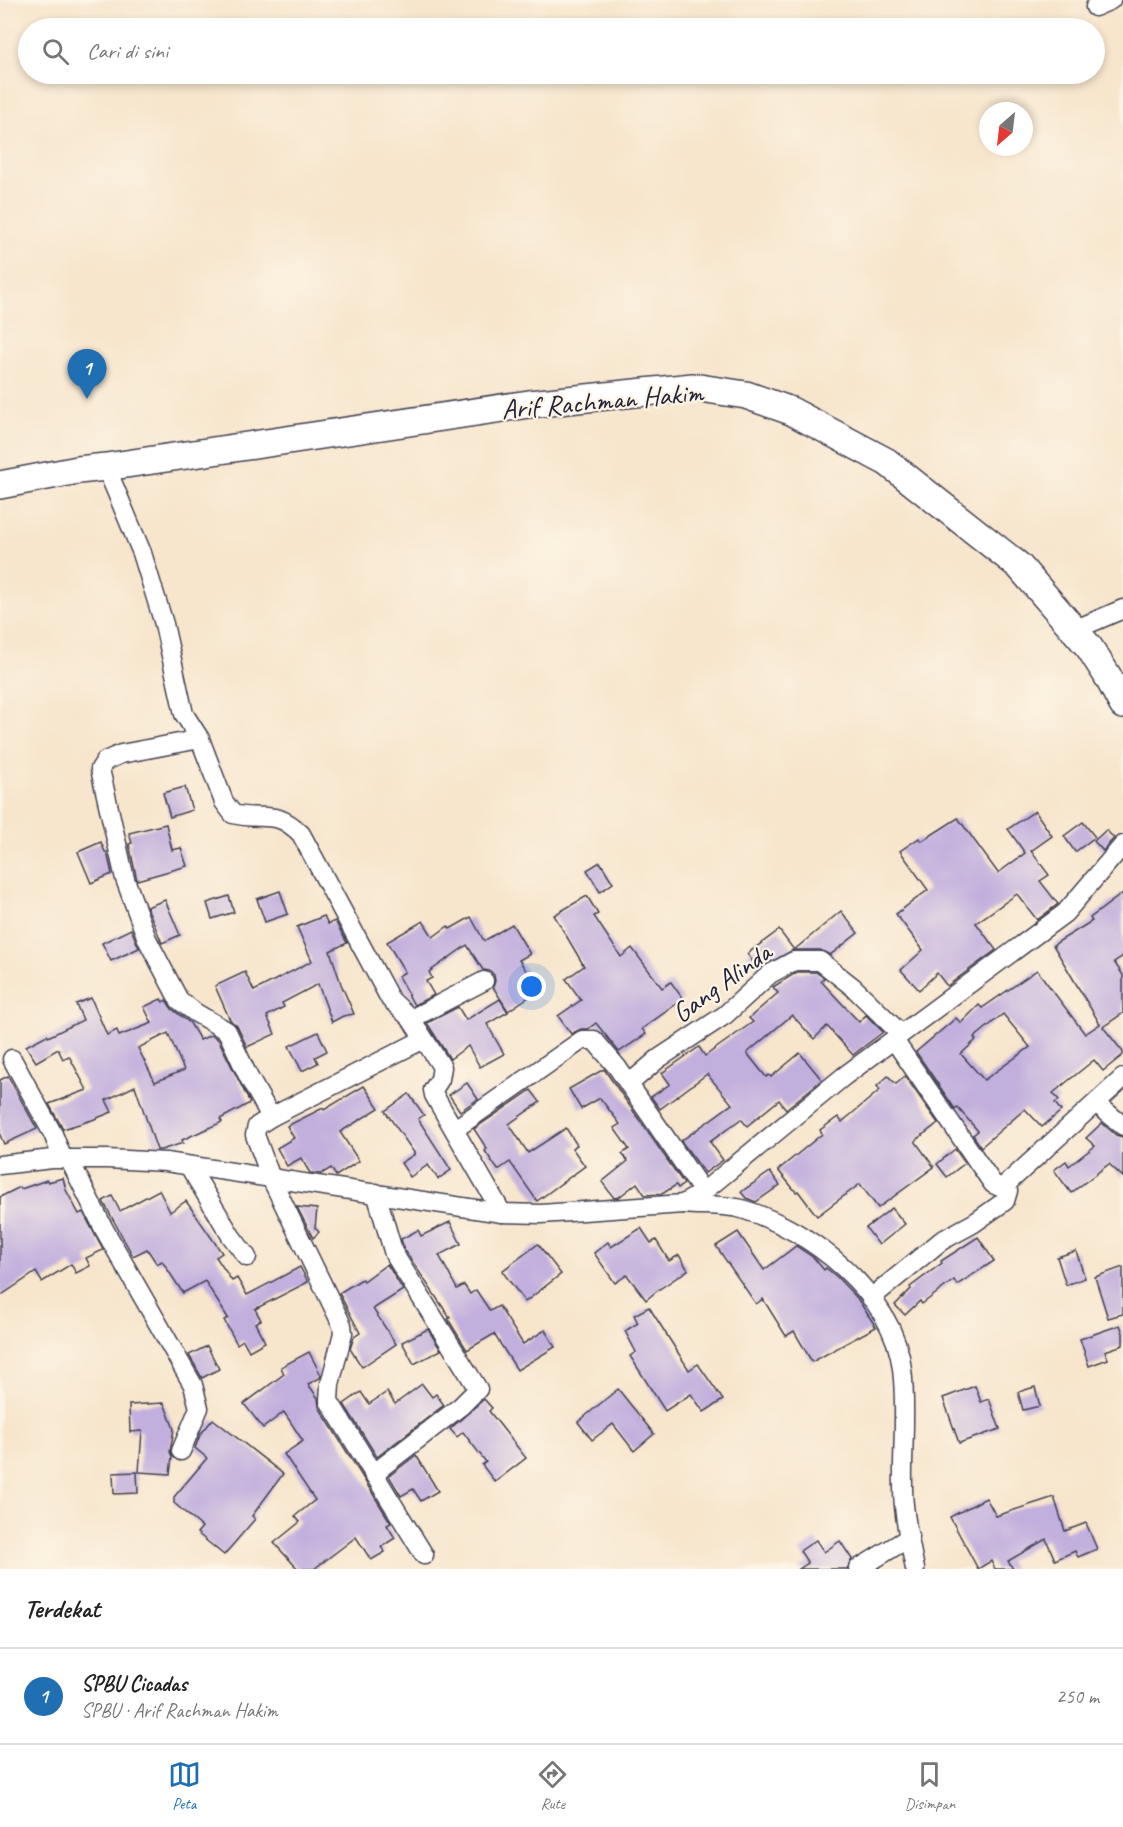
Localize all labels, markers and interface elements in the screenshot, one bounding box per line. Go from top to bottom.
search box [18,18,1105,84]
icon: search [39,35,72,68]
text: Cari di sini [87,37,168,65]
north arrow [979,102,1033,156]
pin: 1 [68,350,106,399]
street label: Arif Rachman Hakim [500,374,706,427]
street label: Gang Alinda [665,933,780,1030]
your location [517,972,546,1001]
text: Terdekat [24,1592,100,1625]
text: SPBU Cicadas [81,1670,187,1698]
text: 1 [39,1684,48,1709]
text: 250 m [1056,1684,1099,1709]
text: SPBU · Arif Rachman Hakim [81,1698,278,1723]
tab: Peta [168,1758,201,1814]
tab: Rute [536,1758,569,1814]
tab: Disimpan [905,1758,955,1814]

